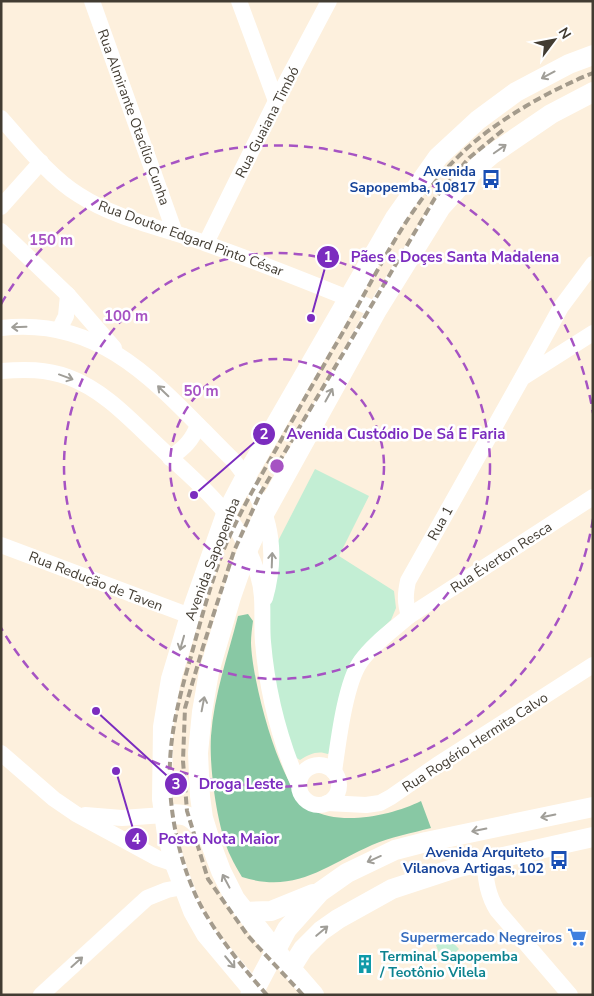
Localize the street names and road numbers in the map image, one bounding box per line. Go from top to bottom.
street label: Rua Almirante Otacílio Cunha [93,26,174,208]
street label: Rua Guaiana Timbó [231,63,304,181]
street label: Rua Doutor Edgard Pinto César [96,196,286,281]
street label: Avenida Sapopemba [180,495,245,623]
street label: Rua 1 [423,503,458,544]
street label: Rua Éverton Resca [447,517,556,597]
street label: Rua Redução de Taven [26,547,166,616]
street label: Rua Rogério Hermita Calvo [399,688,552,797]

